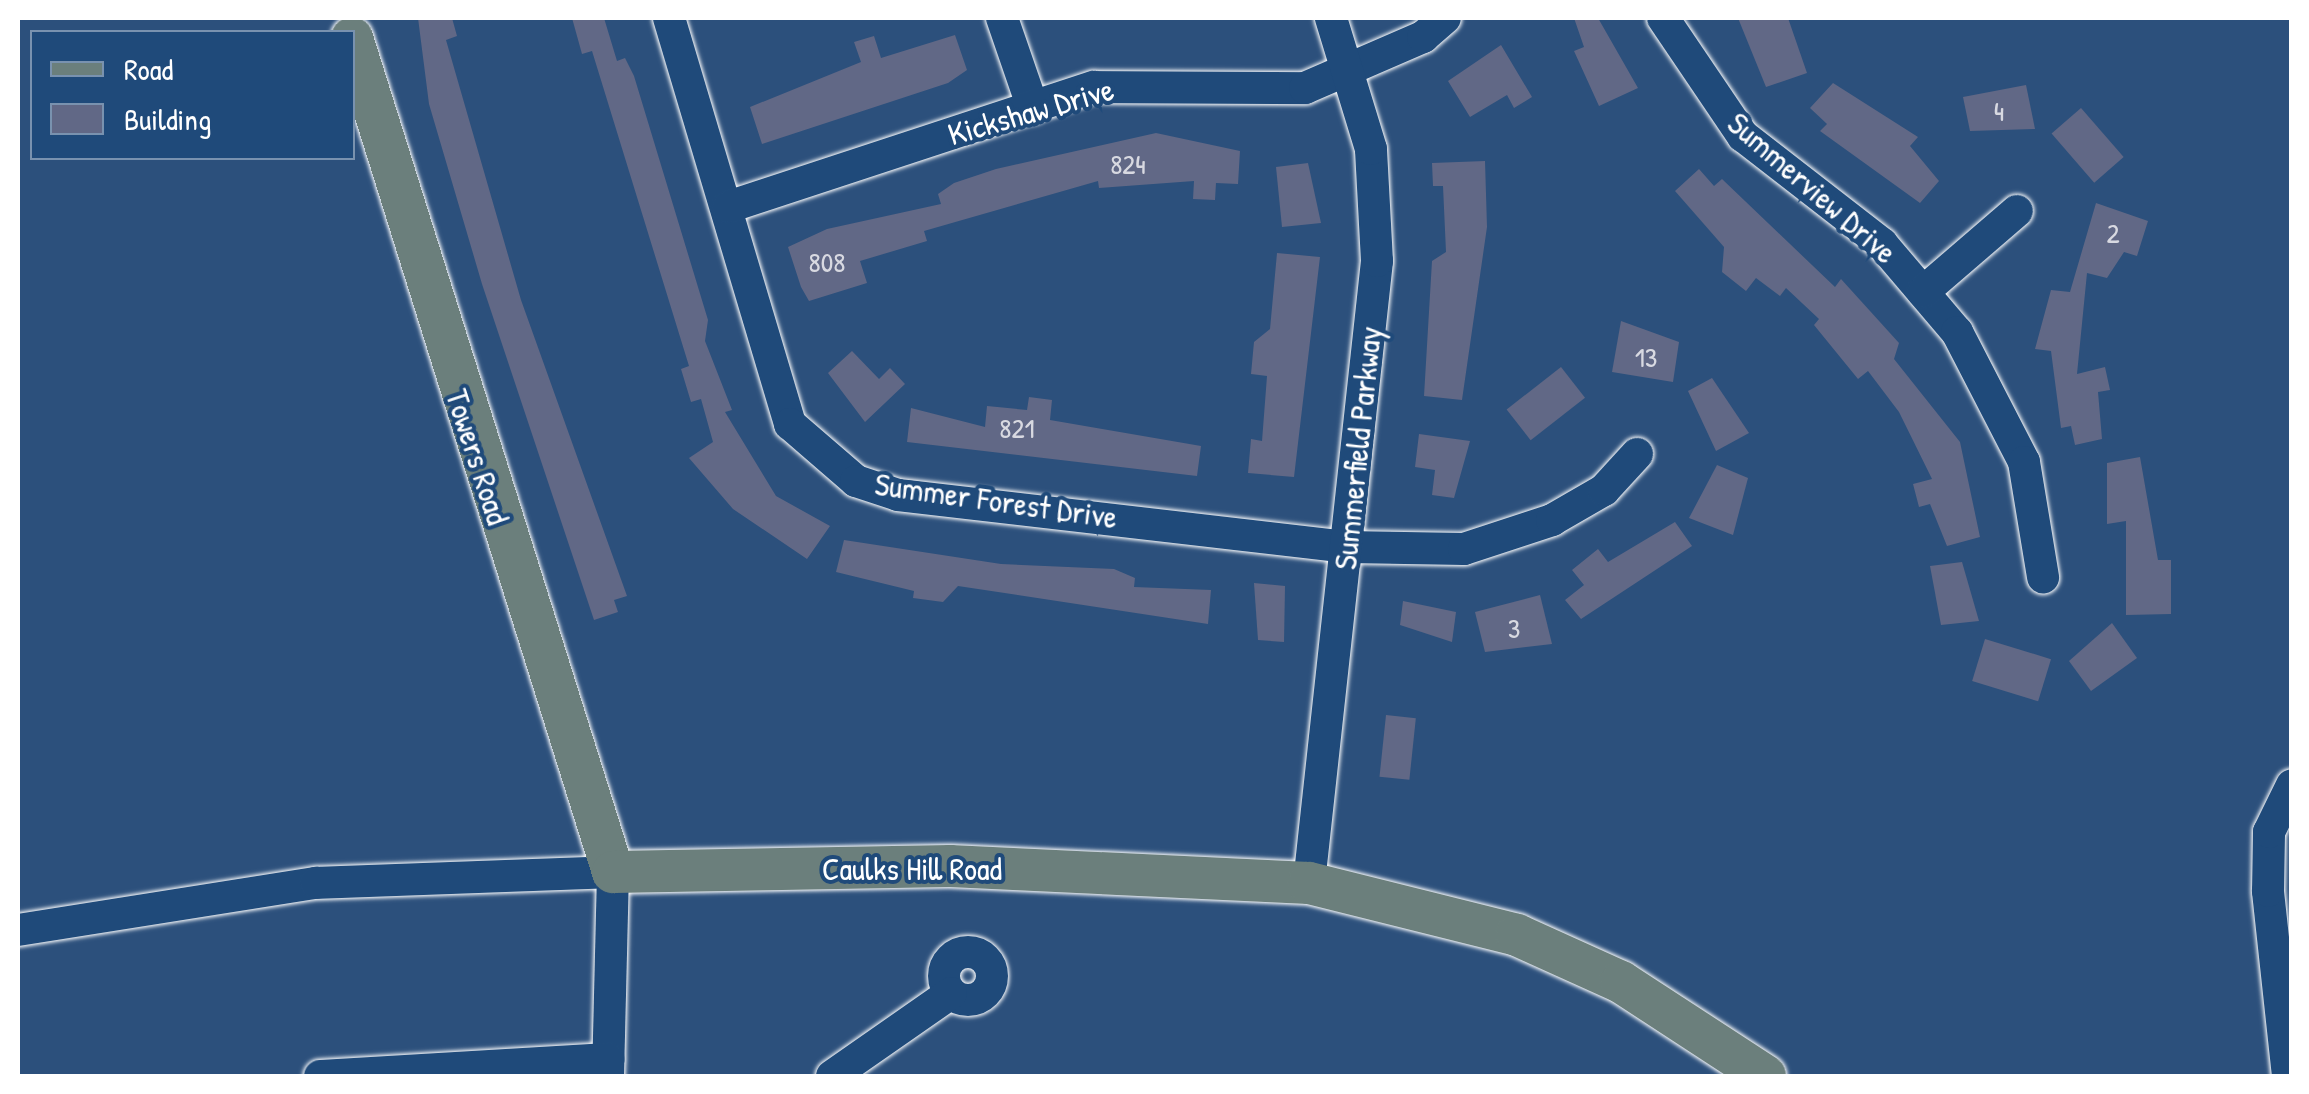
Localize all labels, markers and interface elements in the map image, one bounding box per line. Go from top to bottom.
legend [30,30,355,160]
text: Road [124,49,173,89]
street label: Kickshaw Drive [944,70,1118,154]
house number: 4 [1994,94,2004,128]
text: Building [124,99,211,139]
street label: Summerview Drive [1720,104,1904,272]
house number: 824 [1110,147,1146,181]
house number: 2 [2106,216,2120,250]
house number: 808 [809,245,845,279]
street label: Summerfield Parkway [1326,324,1390,572]
house number: 13 [1635,340,1657,374]
street label: Towers Road [437,385,517,529]
house number: 821 [999,411,1035,445]
street label: Summer Forest Drive [872,465,1120,537]
house number: 3 [1508,611,1520,645]
street label: Caulks Hill Road [822,850,1002,888]

